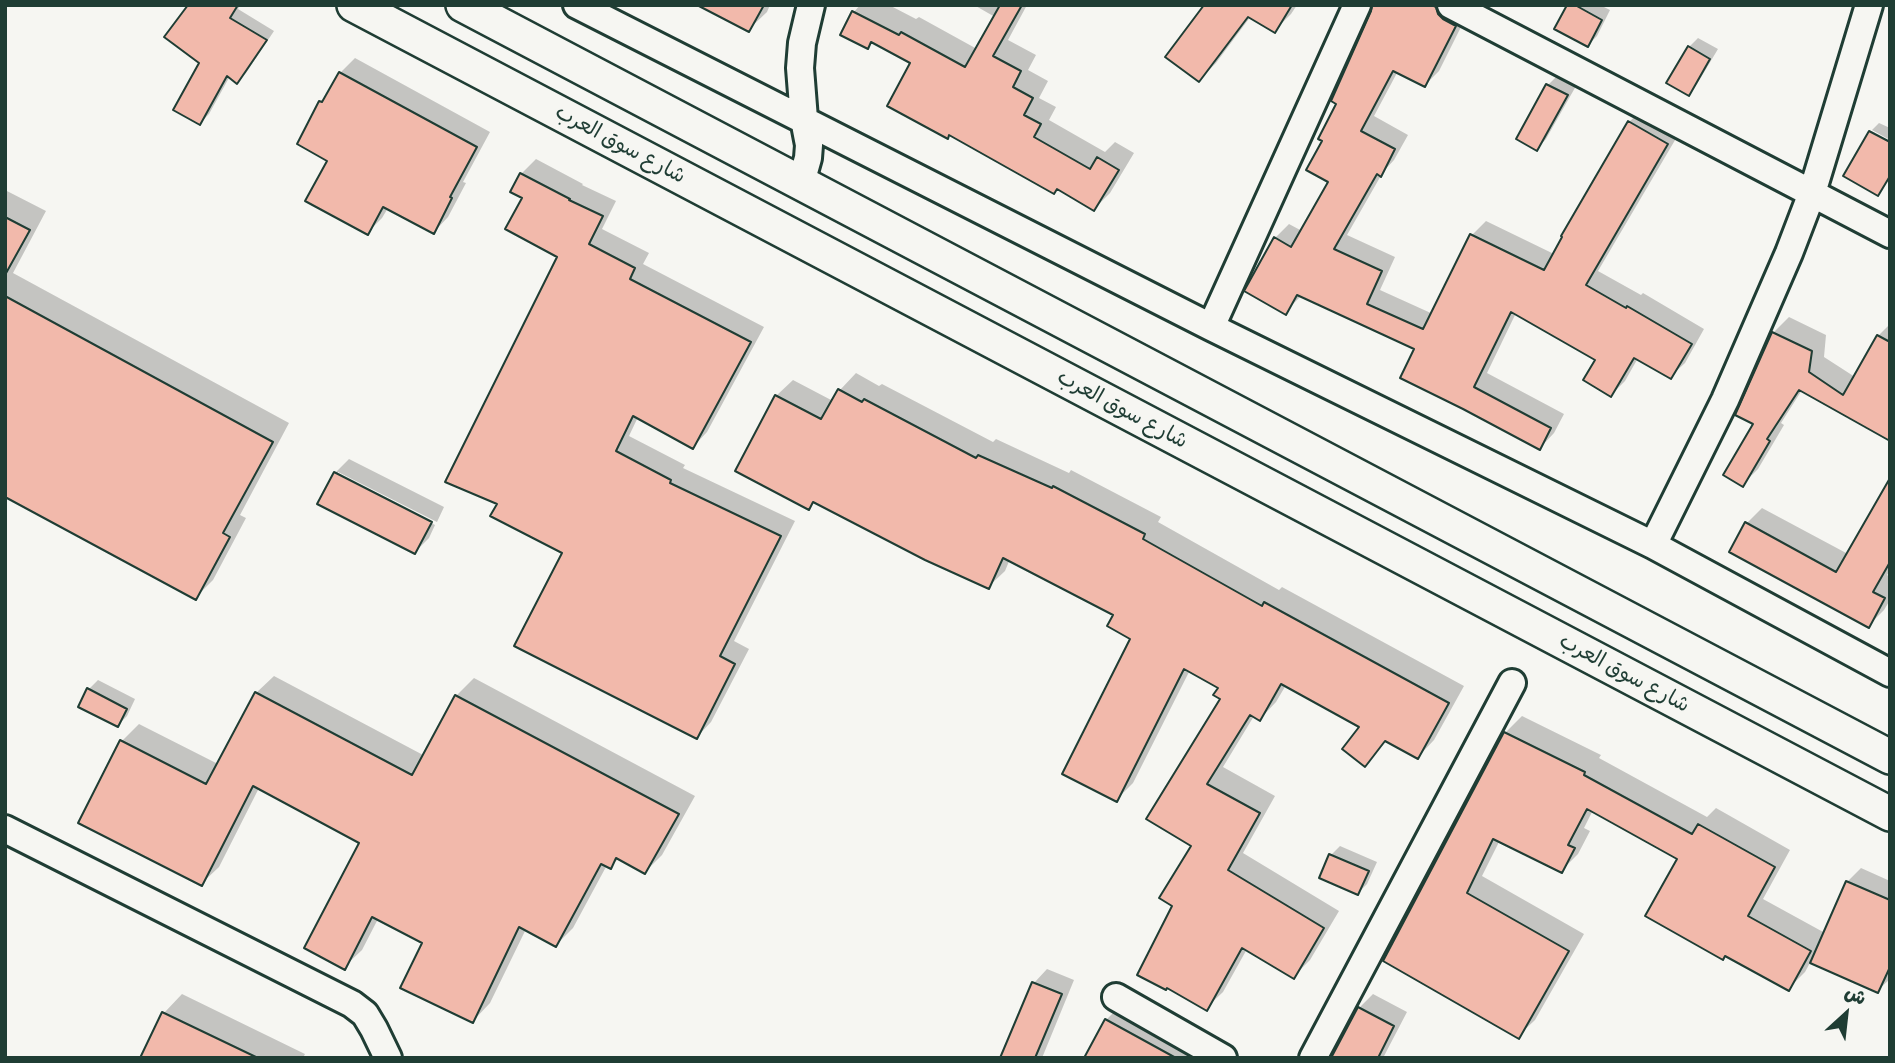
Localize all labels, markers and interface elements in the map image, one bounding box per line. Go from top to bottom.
street label: شارع سوق العرب [551,100,689,190]
street label: شارع سوق العرب [1053,365,1191,455]
street label: شارع سوق العرب [1555,629,1693,719]
north arrow [1811,979,1881,1049]
text: ش [1841,980,1870,1011]

